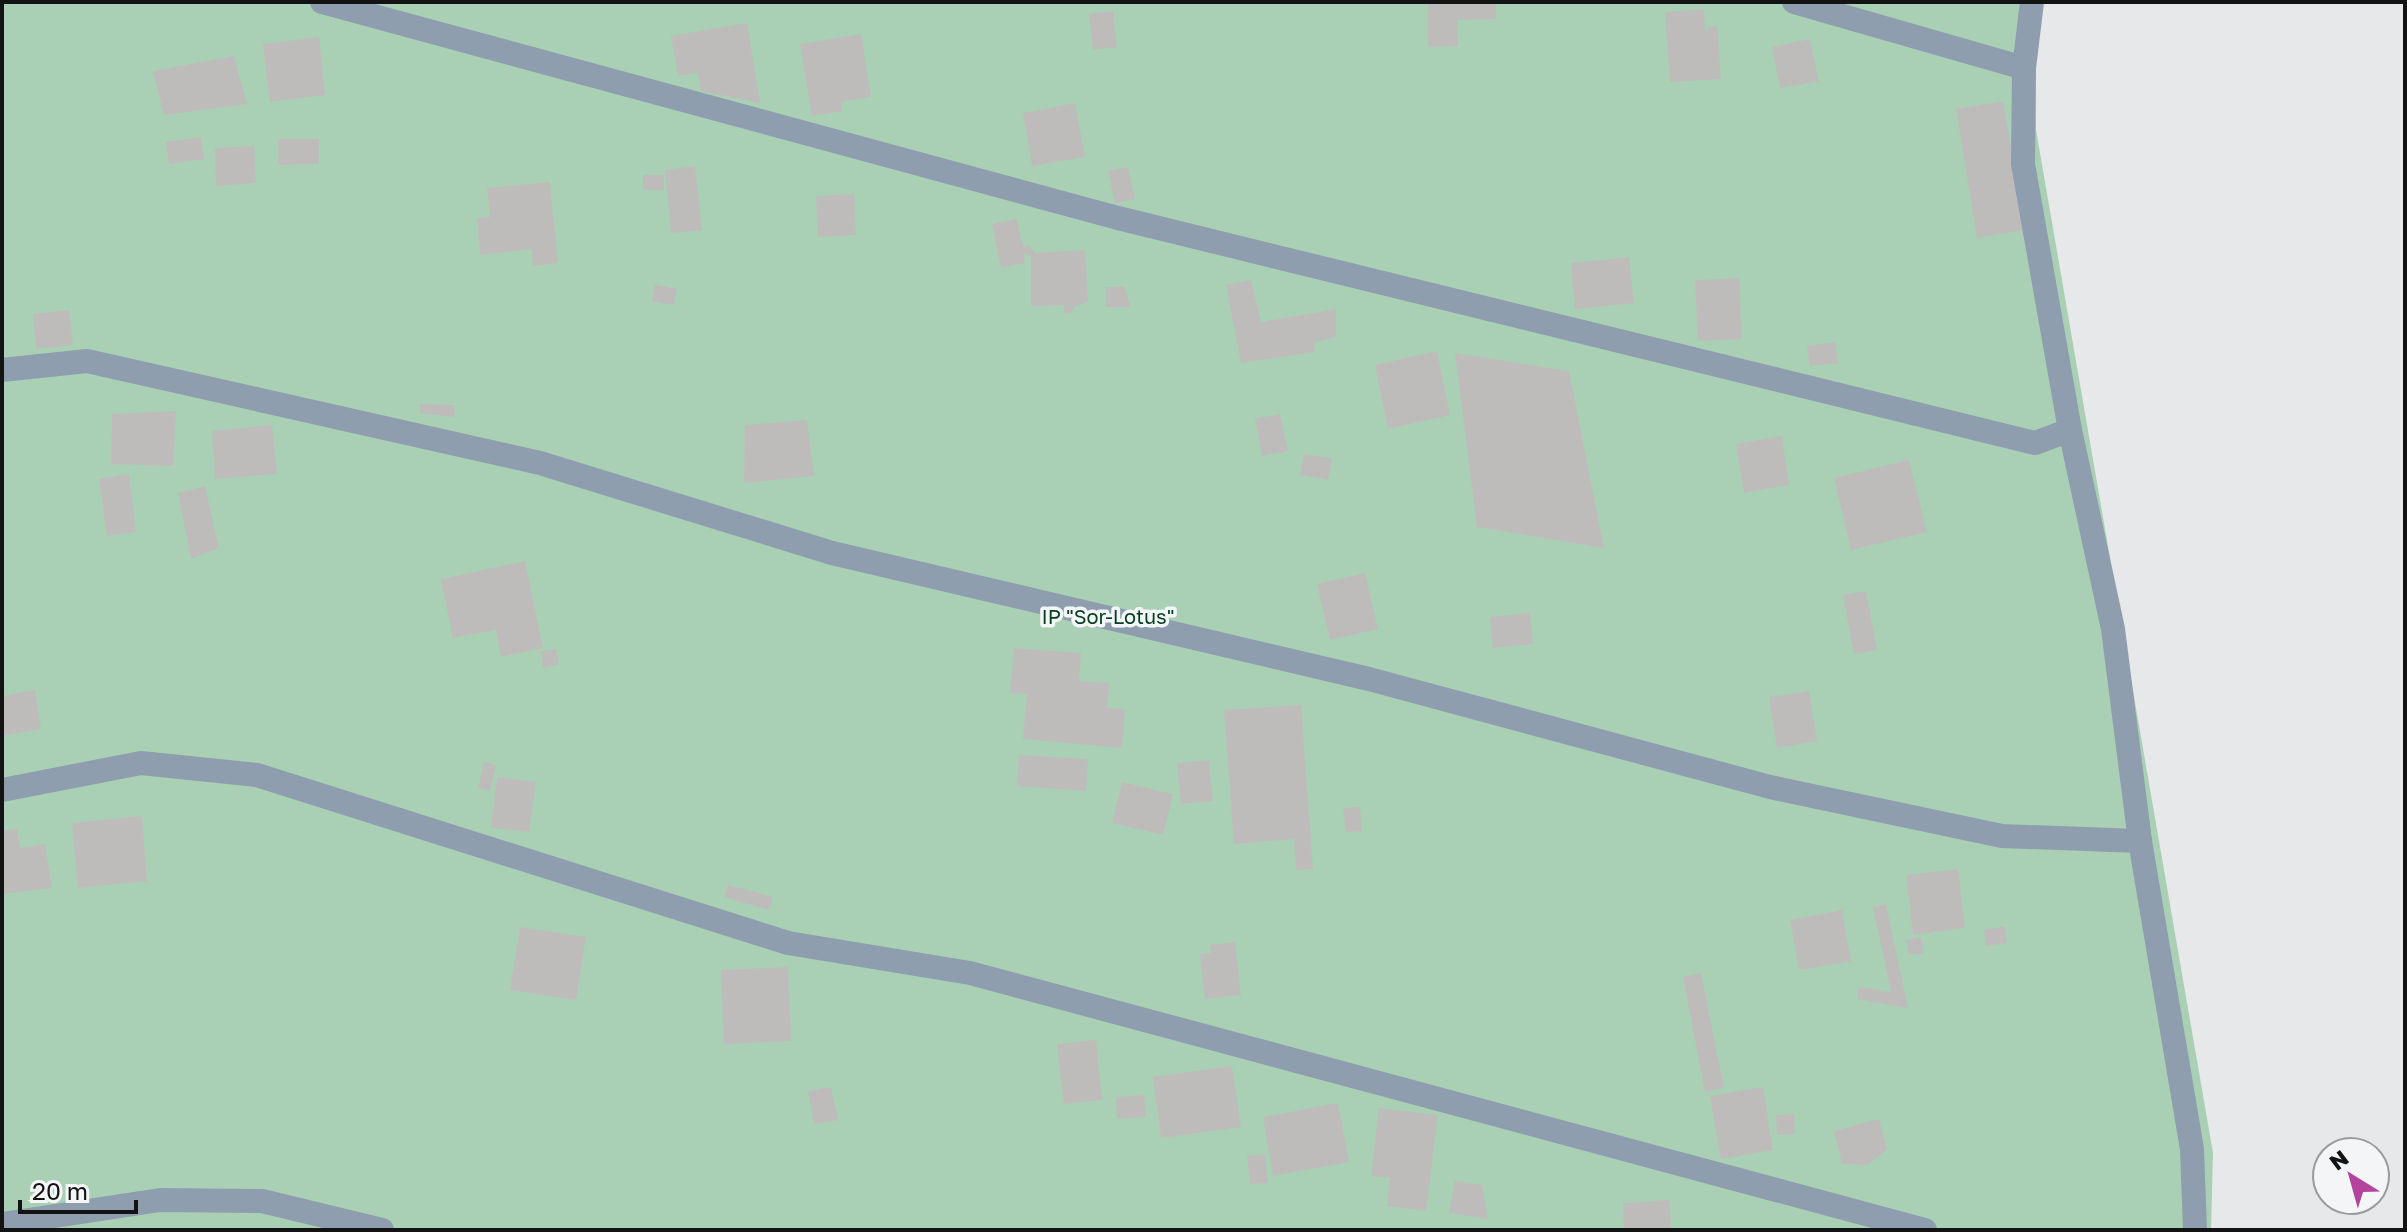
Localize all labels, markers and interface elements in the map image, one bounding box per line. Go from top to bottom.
park label: IP "Sor-Lotus" [1042,604,1174,628]
north arrow [2311,1136,2391,1216]
text: N [2324,1144,2353,1175]
scale bar [20,1164,136,1214]
text: 20 m [32,1176,88,1205]

